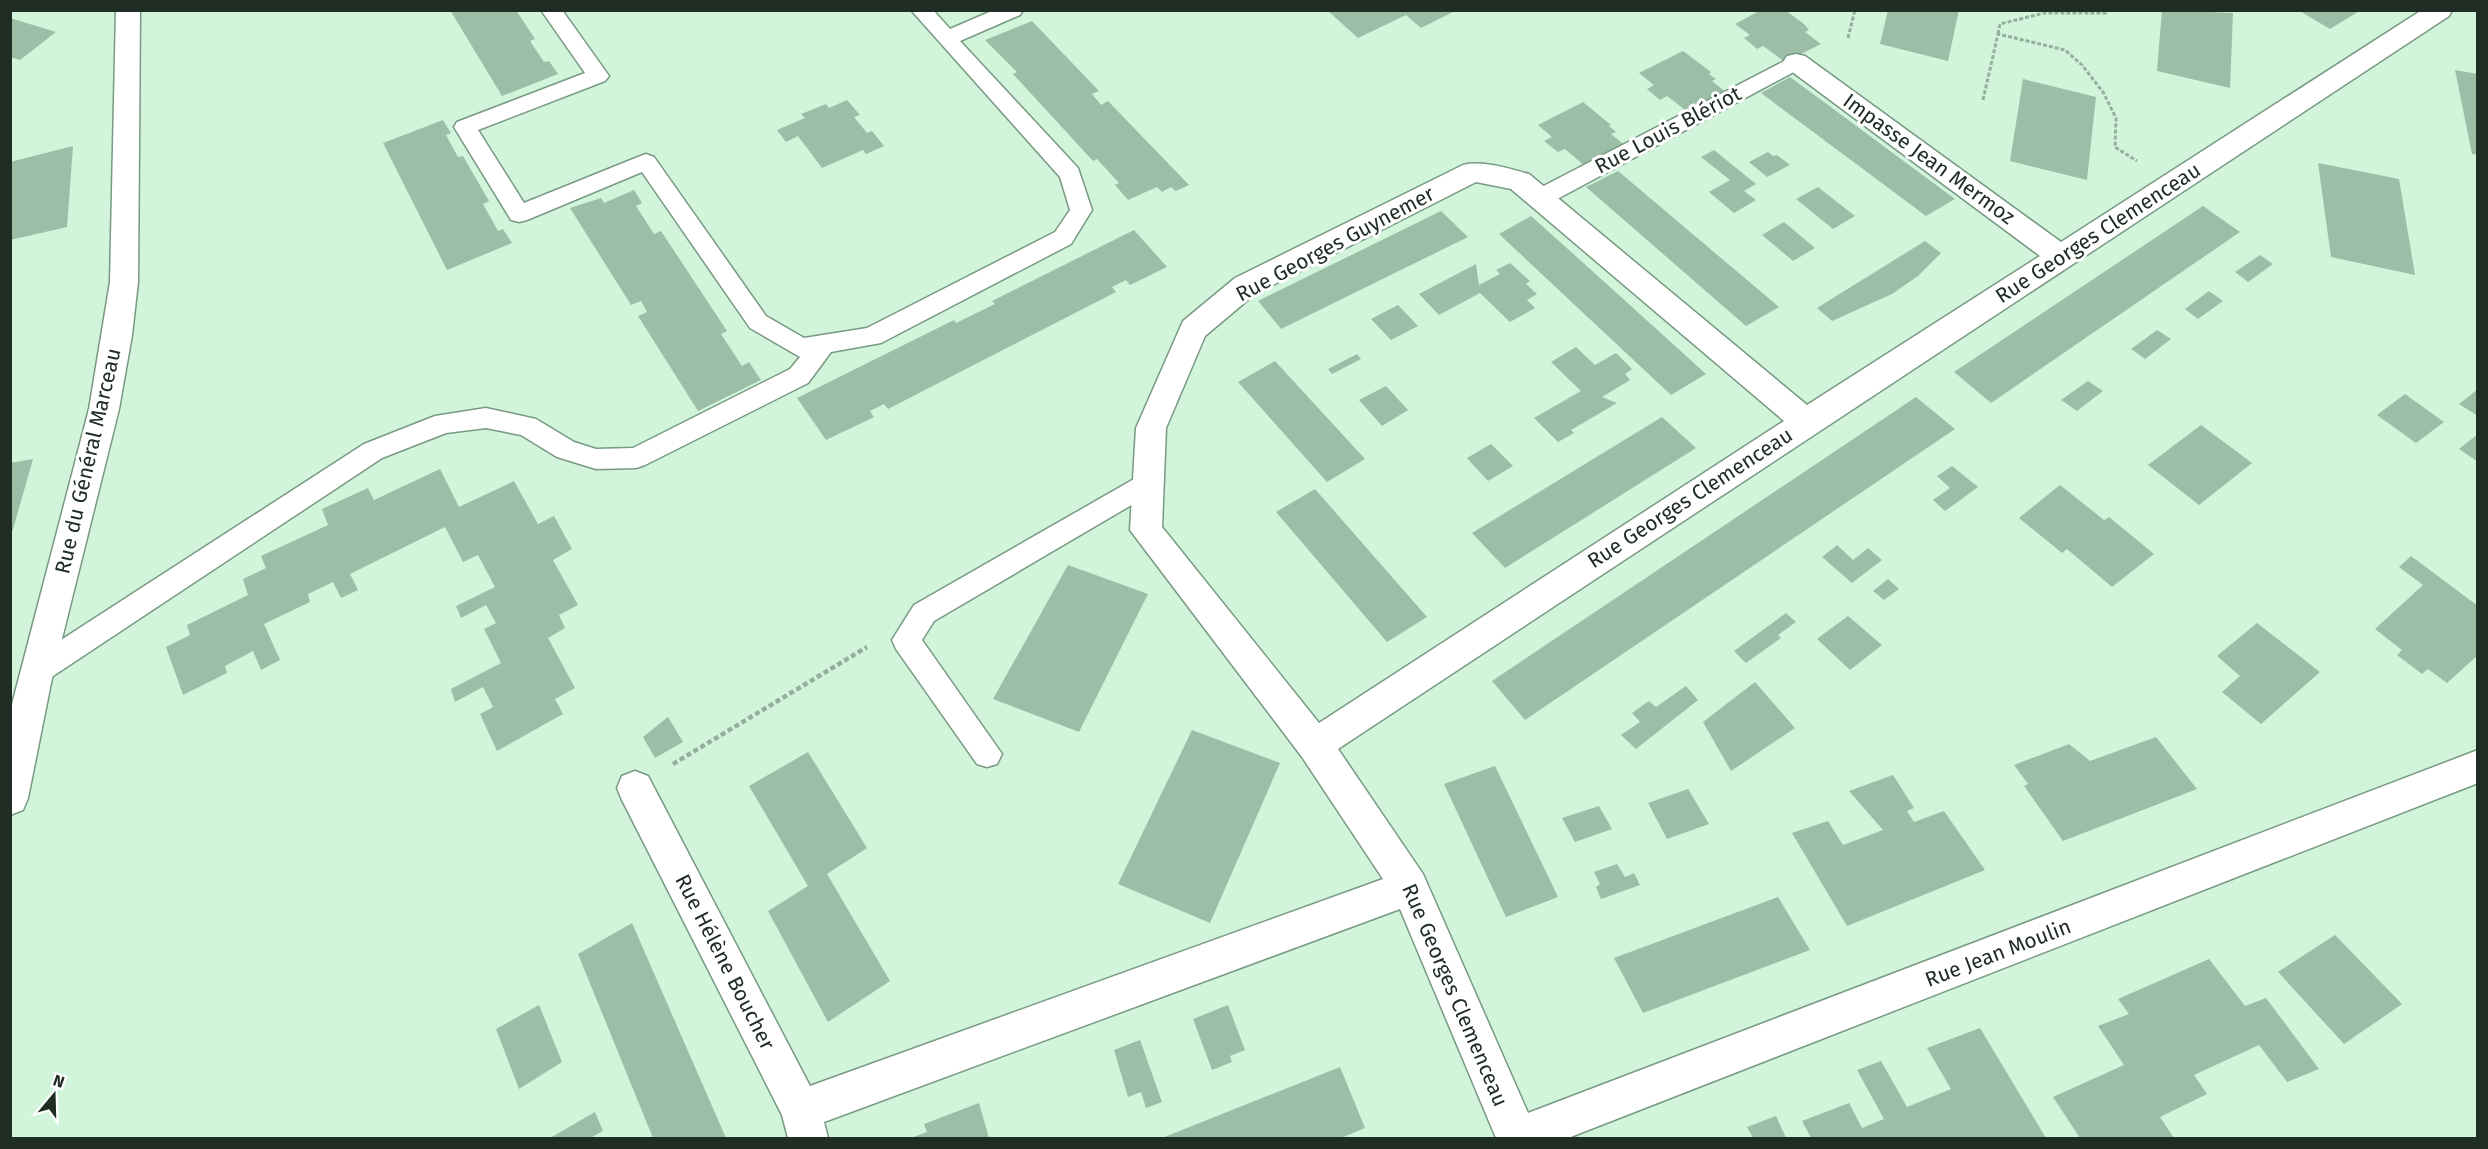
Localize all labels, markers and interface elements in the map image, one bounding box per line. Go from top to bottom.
street label: Rue Louis Blériot [1590,80,1746,179]
street label: Impasse Jean Mermoz [1838,88,2020,230]
street label: Rue Georges Clemenceau [1991,157,2205,309]
street label: Rue Georges Guynemer [1231,181,1439,307]
street label: Rue du Général Marceau [49,346,127,576]
street label: Rue Georges Clemenceau [1583,422,1797,574]
street label: Rue Hélène Boucher [669,870,781,1054]
street label: Rue Georges Clemenceau [1396,880,1514,1110]
street label: Rue Jean Moulin [1921,913,2075,993]
north arrow [24,1065,84,1125]
text: N [51,1071,67,1092]

